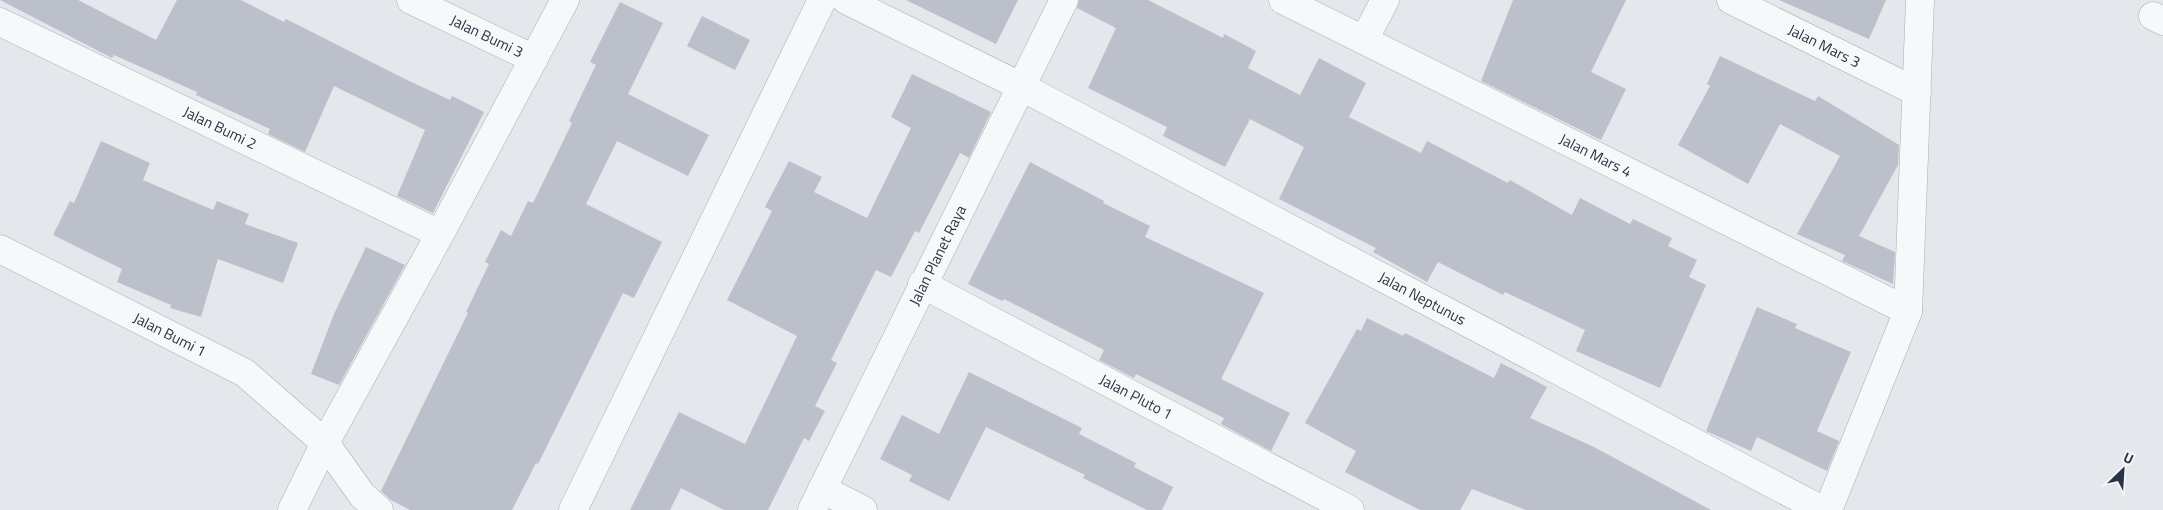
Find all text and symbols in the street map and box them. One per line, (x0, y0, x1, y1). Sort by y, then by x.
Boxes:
street label: Jalan Bumi 3 (446, 8, 528, 63)
street label: Jalan Mars 3 (1784, 18, 1865, 73)
street label: Jalan Bumi 2 (179, 100, 261, 155)
street label: Jalan Mars 4 (1556, 127, 1636, 183)
street label: Jalan Planet Raya (903, 200, 972, 309)
street label: Jalan Neptunus (1375, 266, 1470, 331)
street label: Jalan Bumi 1 (129, 306, 210, 362)
street label: Jalan Pluto 1 (1096, 368, 1177, 425)
north arrow (2098, 445, 2148, 495)
text: U (2120, 446, 2137, 469)

